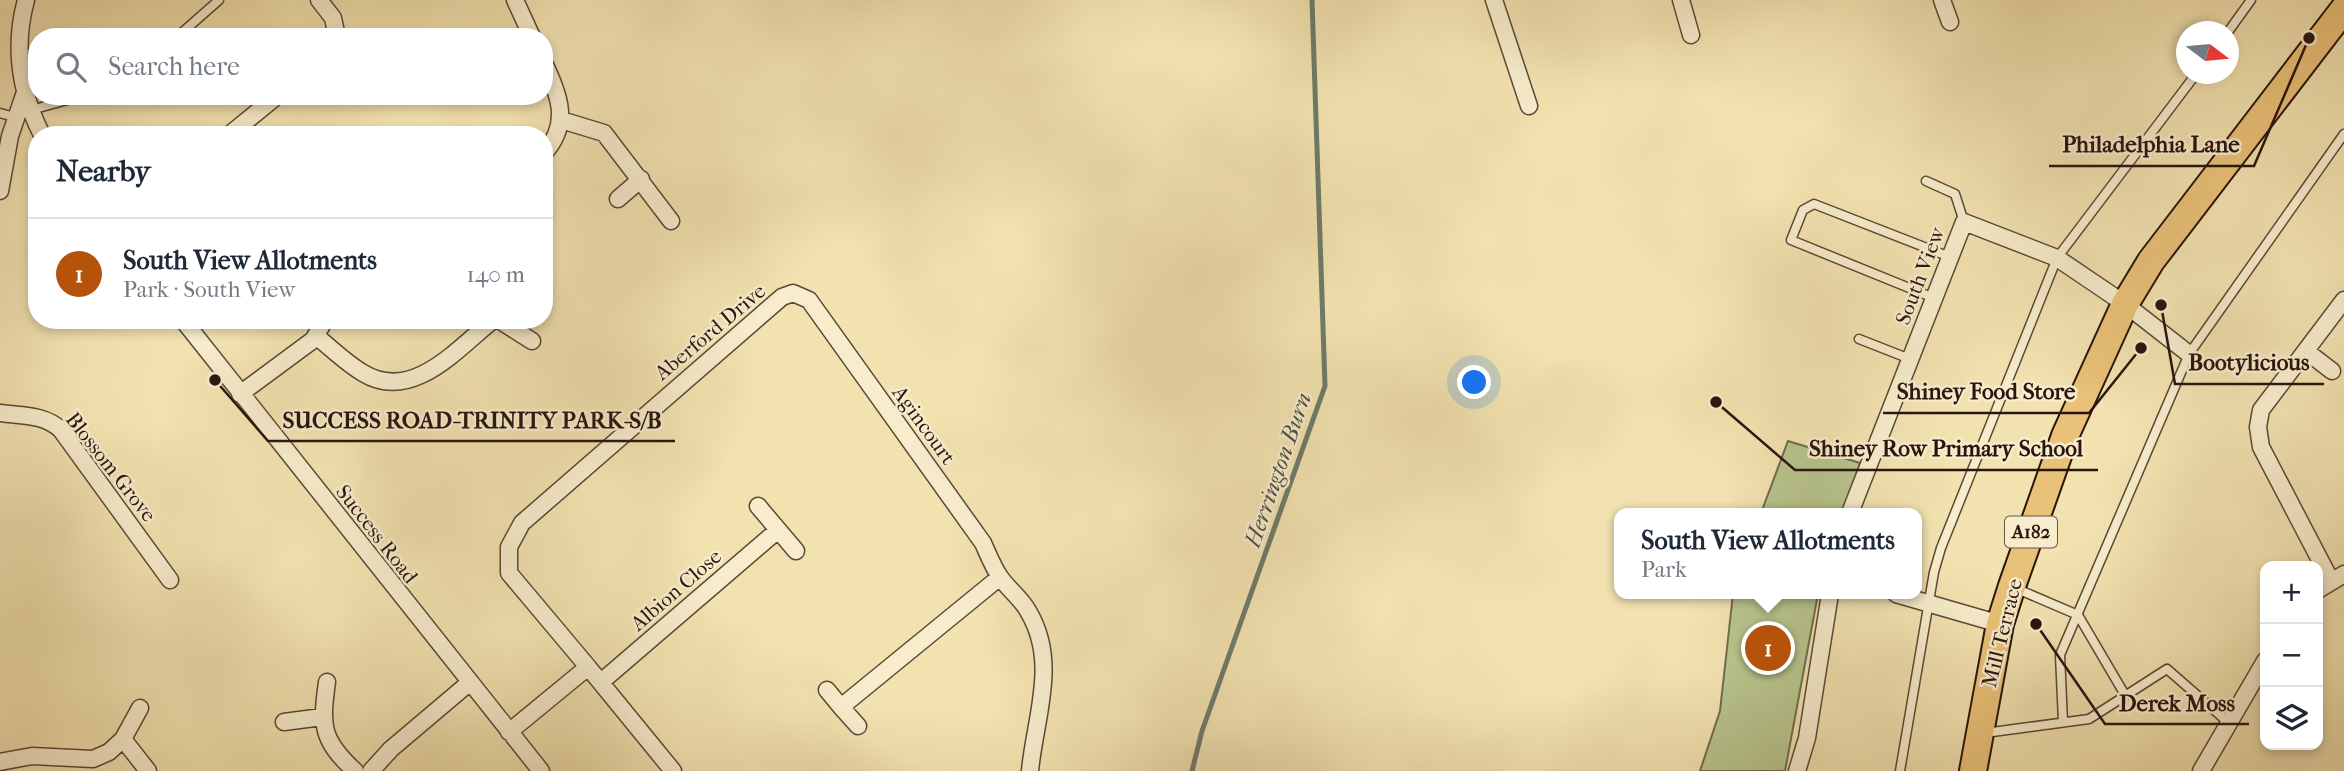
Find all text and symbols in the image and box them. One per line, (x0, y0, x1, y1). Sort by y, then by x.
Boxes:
north arrow (2176, 21, 2239, 84)
search box (28, 28, 553, 105)
icon: search (52, 48, 90, 86)
text: Search here (108, 51, 240, 82)
callout: Philadelphia Lane (2049, 122, 2254, 166)
text: Philadelphia Lane (2062, 131, 2240, 158)
text: Nearby (56, 154, 151, 189)
street label: South View (1890, 223, 1950, 328)
text: South View Allotments (123, 245, 377, 276)
text: 1 (75, 261, 83, 288)
text: 140 m (466, 261, 525, 288)
text: Park · South View (123, 276, 295, 303)
street label: Aberford Drive (649, 279, 770, 386)
callout: Bootylicious (2175, 340, 2324, 384)
text: Bootylicious (2188, 349, 2310, 376)
your location (1457, 365, 1491, 399)
callout: Shiney Food Store (1883, 369, 2089, 413)
text: Shiney Food Store (1897, 378, 2076, 405)
street label: Agincourt (887, 380, 961, 469)
water label: Herrington Burn (1239, 389, 1317, 552)
callout: SUCCESS ROAD-TRINITY PARK-S/B (268, 397, 675, 441)
street label: Blossom Grove (61, 407, 161, 527)
text: SUCCESS ROAD-TRINITY PARK-S/B (282, 407, 662, 434)
callout: Shiney Row Primary School (1795, 426, 2098, 470)
text: Shiney Row Primary School (1809, 435, 2084, 462)
street label: Success Road (331, 480, 423, 588)
popup (1614, 508, 1922, 599)
road number: A182 (2005, 516, 2057, 548)
text: South View Allotments (1641, 525, 1895, 556)
street label: Albion Close (625, 544, 726, 636)
text: Park (1641, 556, 1687, 583)
map controls (2260, 561, 2323, 750)
button: + (2260, 561, 2323, 624)
street label: Mill Terrace (1977, 576, 2027, 690)
pin: 1 (1745, 622, 1791, 674)
button: − (2260, 624, 2323, 687)
callout: Derek Moss (2105, 680, 2249, 724)
button: layers (2260, 687, 2323, 750)
text: Derek Moss (2119, 690, 2236, 717)

